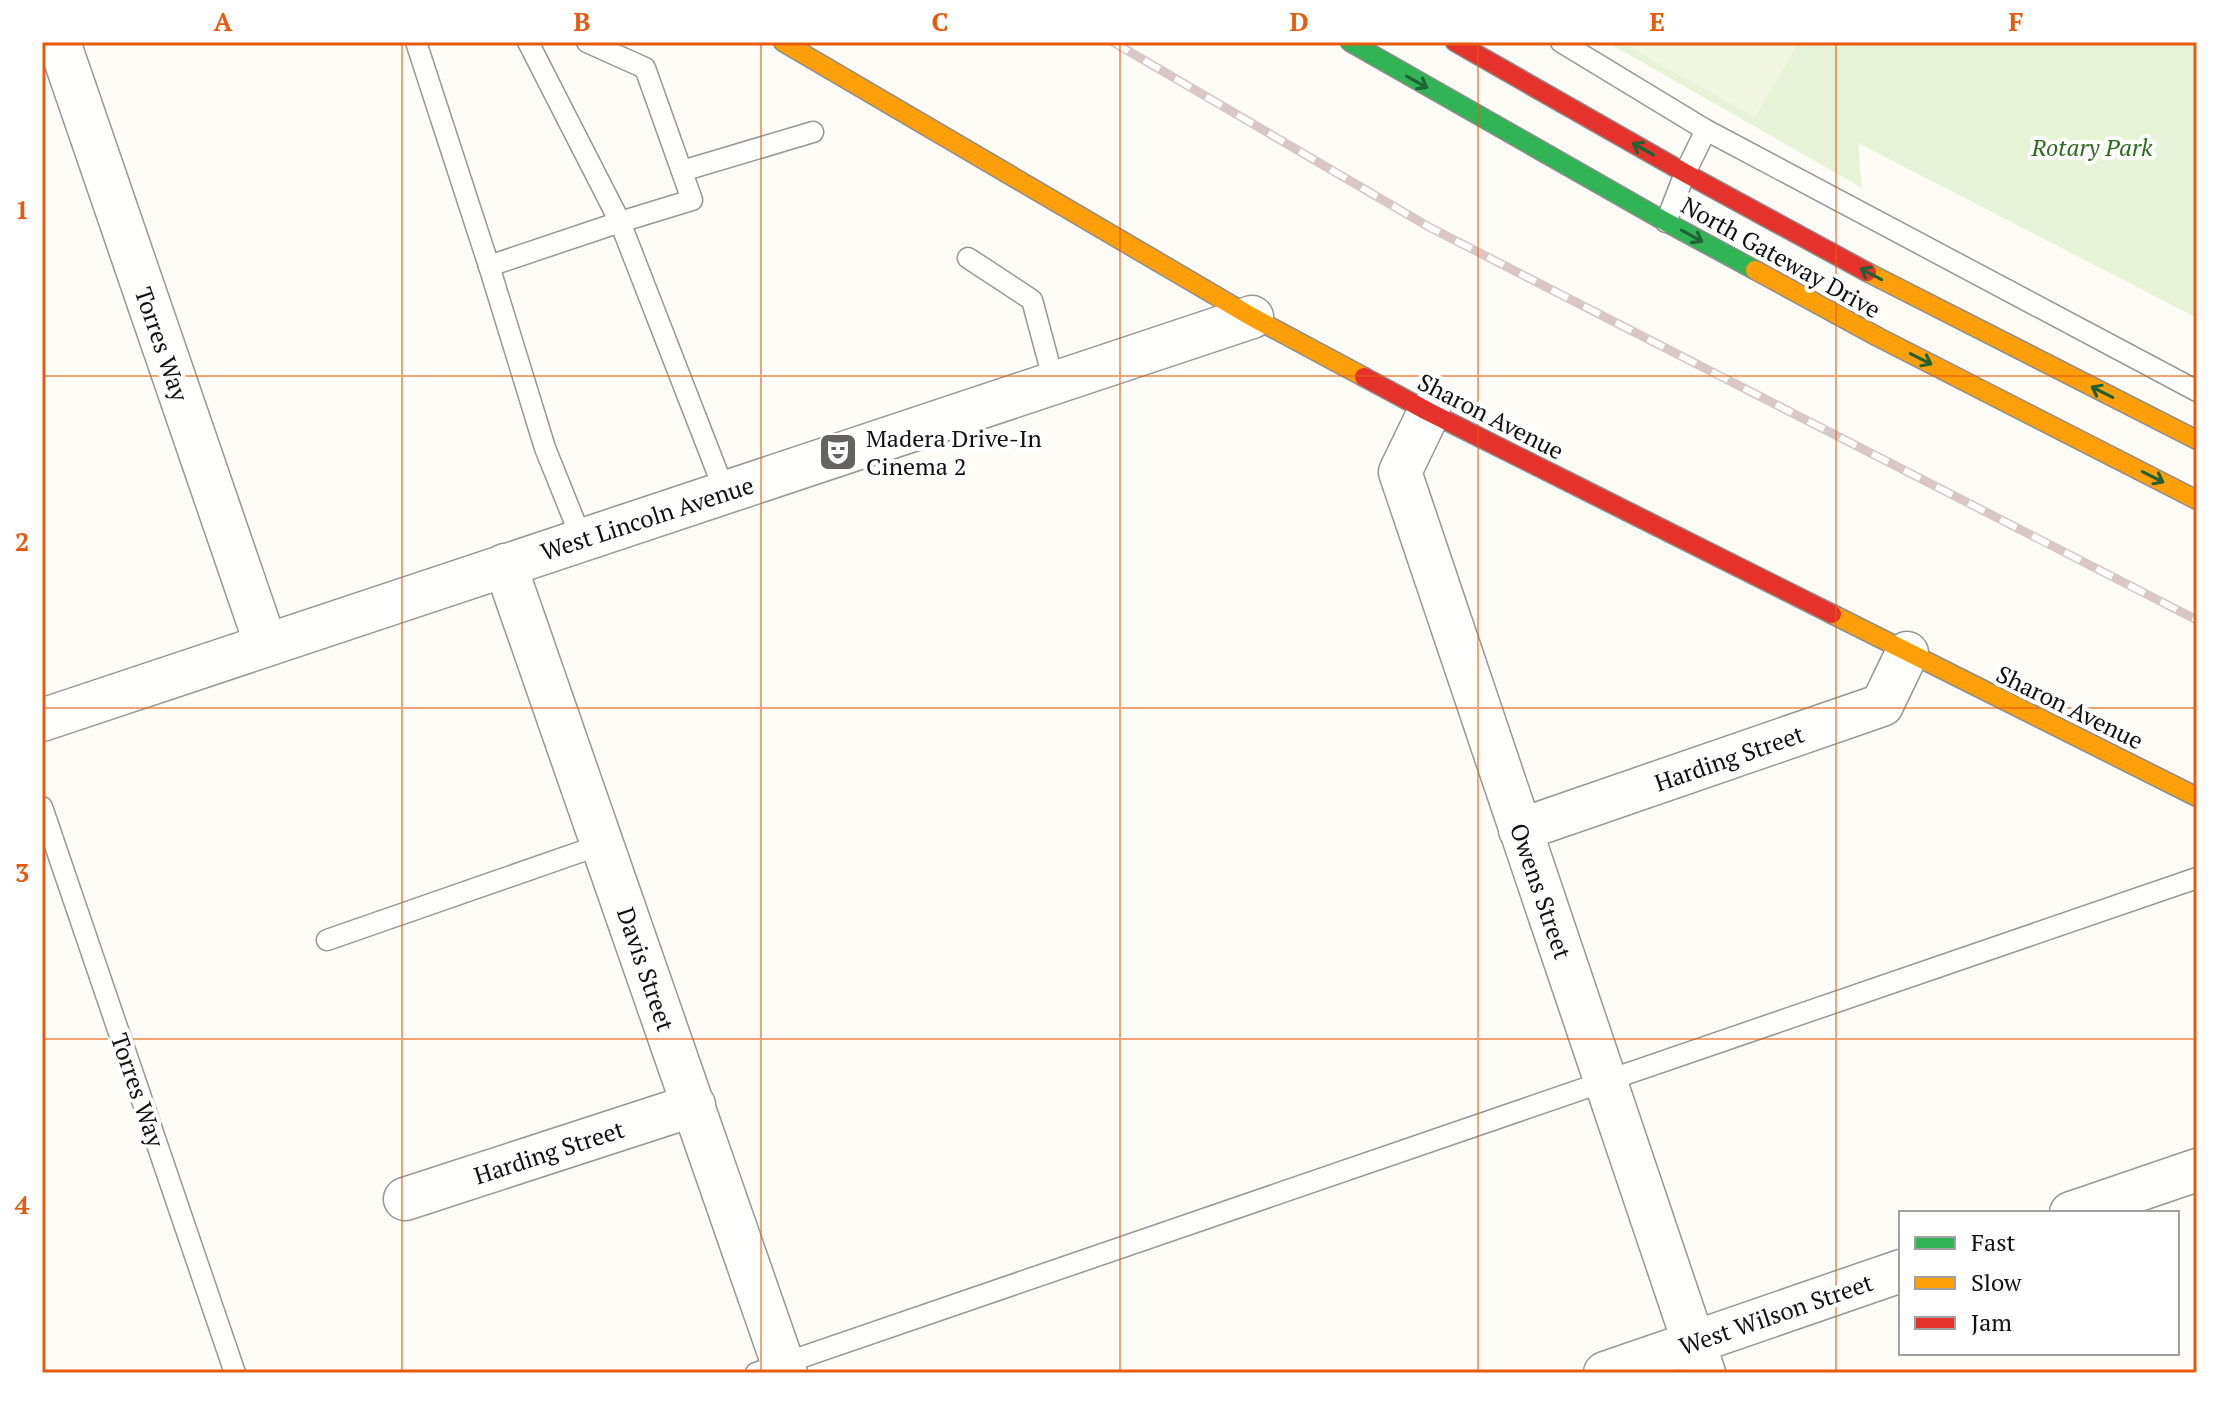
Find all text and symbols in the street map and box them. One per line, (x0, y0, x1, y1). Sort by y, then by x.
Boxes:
text: A (214, 4, 233, 38)
text: B (574, 4, 590, 38)
text: C (932, 4, 948, 38)
text: D (1289, 4, 1309, 38)
text: E (1649, 4, 1665, 38)
text: F (2009, 4, 2024, 38)
one-way arrow (1405, 74, 1428, 90)
park label: Rotary Park (2030, 131, 2153, 163)
one-way arrow (1632, 141, 1655, 157)
street label: North Gateway Drive (1676, 189, 1886, 325)
text: 1 (15, 192, 29, 226)
one-way arrow (1680, 229, 1704, 245)
one-way arrow (1860, 266, 1883, 282)
street label: Torres Way (128, 283, 197, 406)
one-way arrow (1909, 352, 1933, 368)
street label: Sharon Avenue (1413, 365, 1569, 467)
one-way arrow (2091, 384, 2115, 400)
place label: Madera Drive-In Cinema 2 (866, 422, 1042, 482)
theatre icon: Madera Drive-In Cinema 2 (817, 431, 859, 473)
street label: West Lincoln Avenue (536, 468, 758, 568)
one-way arrow (2141, 470, 2165, 486)
text: 2 (15, 524, 29, 558)
street label: Sharon Avenue (1991, 658, 2149, 756)
street label: Harding Street (1650, 717, 1808, 799)
street label: Owens Street (1503, 819, 1579, 963)
text: 3 (15, 855, 29, 889)
street label: Davis Street (610, 903, 682, 1035)
street label: Torres Way (104, 1029, 173, 1152)
street label: Harding Street (470, 1113, 628, 1191)
text: 4 (15, 1187, 30, 1221)
legend (1899, 1211, 2179, 1355)
text: Fast (1971, 1226, 2016, 1258)
street label: West Wilson Street (1675, 1266, 1877, 1362)
text: Slow (1971, 1266, 2022, 1298)
text: Jam (1971, 1306, 2012, 1338)

